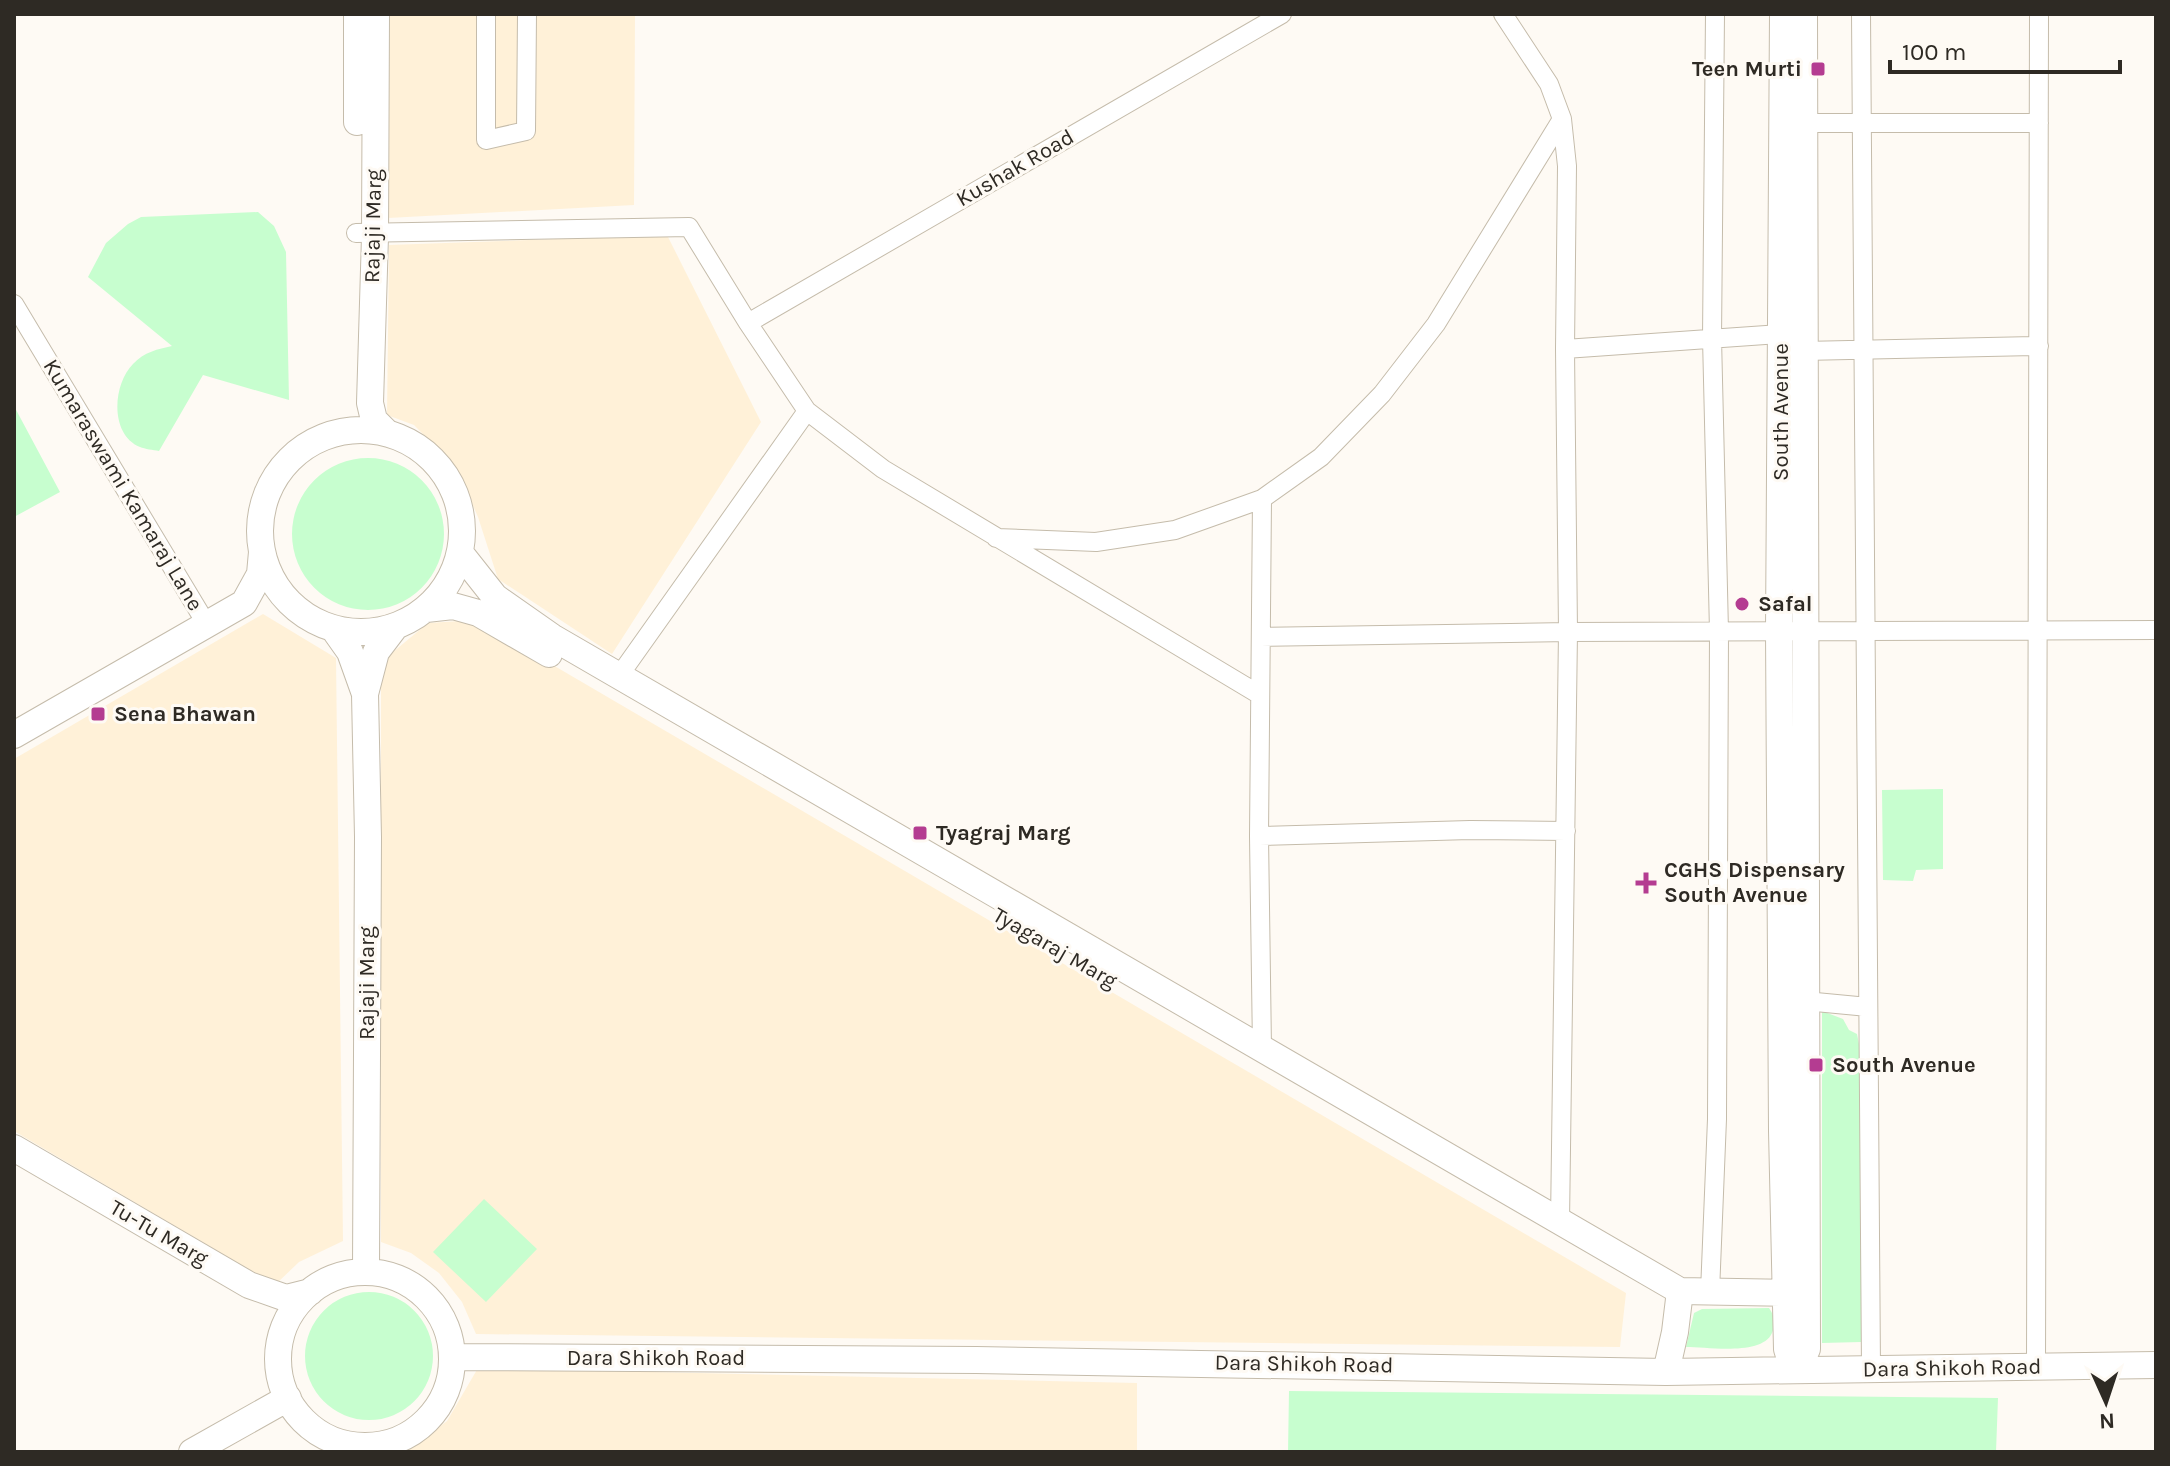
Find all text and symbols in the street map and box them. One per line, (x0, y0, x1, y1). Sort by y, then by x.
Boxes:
scale bar (1890, 24, 2120, 74)
text: 100 m (1902, 38, 1967, 66)
place label: Teen Murti (1692, 56, 1802, 82)
marker: Teen Murti (1809, 60, 1827, 78)
street label: Kushak Road (951, 124, 1079, 212)
street label: Rajaji Marg (359, 168, 387, 283)
street label: South Avenue (1768, 343, 1794, 481)
street label: Kumaraswami Kamaraj Lane (37, 355, 209, 615)
place label: Safal (1758, 591, 1813, 617)
marker: Safal (1733, 595, 1751, 613)
place label: Sena Bhawan (114, 701, 256, 727)
marker: Sena Bhawan (89, 705, 107, 723)
place label: Tyagraj Marg (936, 820, 1071, 846)
marker: Tyagraj Marg (911, 824, 929, 842)
place label: CGHS Dispensary South Avenue (1664, 857, 1845, 908)
marker: CGHS Dispensary South Avenue (1635, 872, 1657, 894)
street label: Tyagaraj Marg (988, 902, 1122, 994)
street label: Rajaji Marg (354, 925, 380, 1040)
place label: South Avenue (1832, 1052, 1976, 1078)
marker: South Avenue (1807, 1056, 1825, 1074)
street label: Tu-Tu Marg (105, 1194, 213, 1272)
street label: Dara Shikoh Road (567, 1345, 745, 1371)
street label: Dara Shikoh Road (1214, 1349, 1394, 1379)
street label: Dara Shikoh Road (1862, 1353, 2042, 1383)
north arrow (2066, 1362, 2146, 1442)
text: N (2098, 1408, 2116, 1434)

